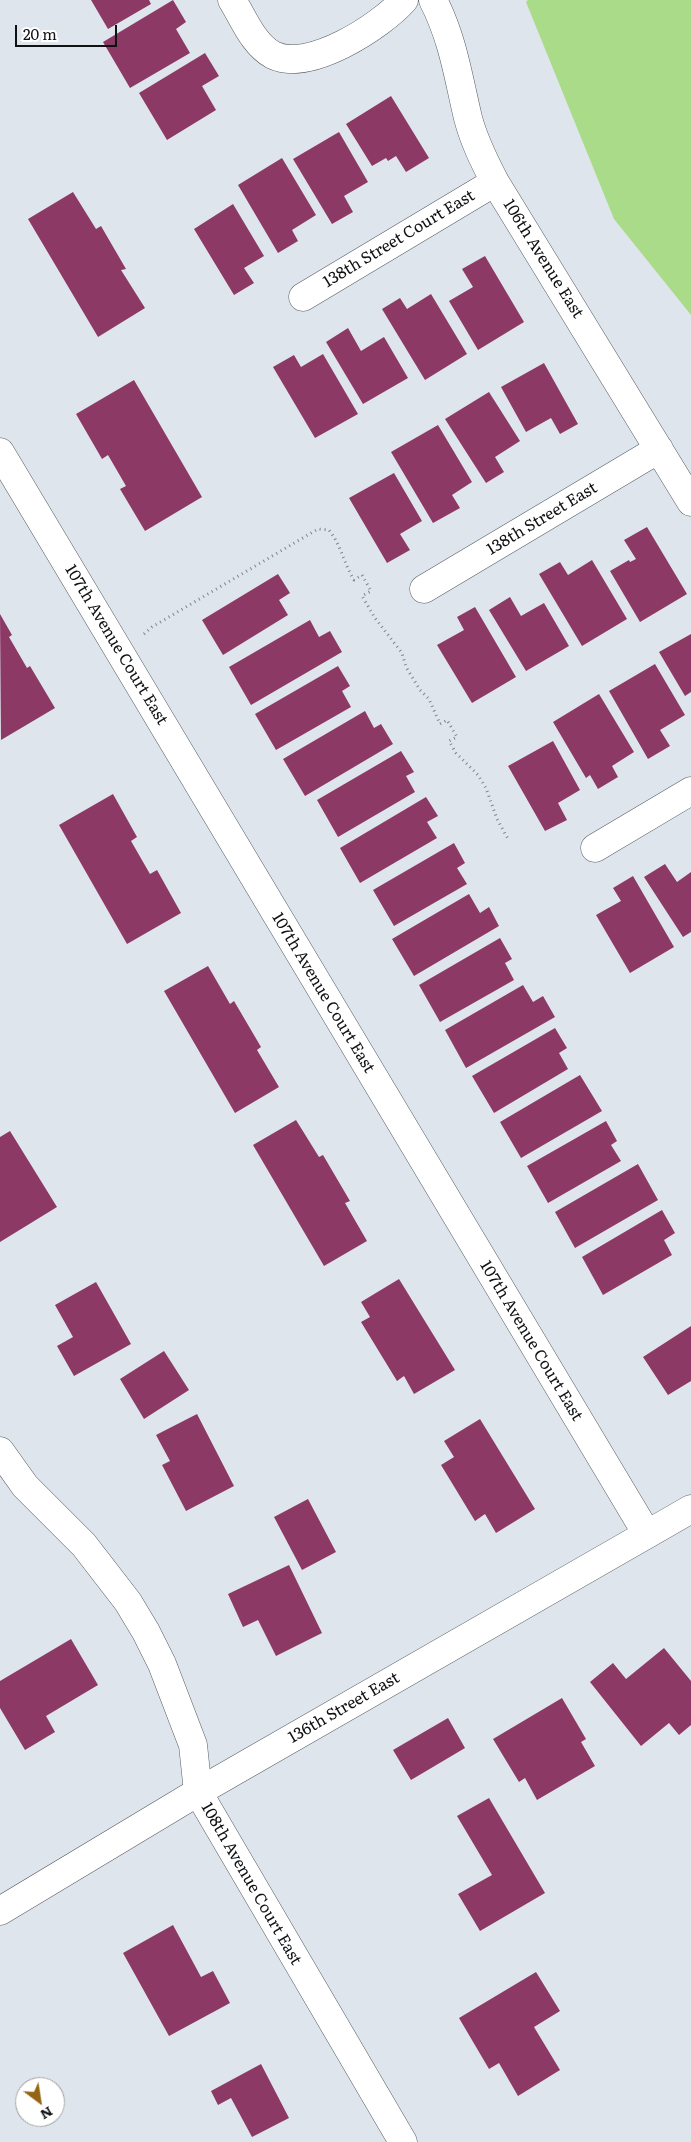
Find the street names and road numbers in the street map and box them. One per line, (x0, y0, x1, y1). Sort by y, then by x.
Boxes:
street label: 138th Street Court East (320, 186, 478, 292)
street label: 106th Avenue East (499, 196, 587, 322)
street label: 138th Street East (483, 478, 601, 560)
street label: 107th Avenue Court East (61, 561, 171, 729)
street label: 107th Avenue Court East (268, 909, 378, 1077)
street label: 107th Avenue Court East (476, 1257, 586, 1425)
street label: 136th Street East (285, 1668, 403, 1748)
street label: 108th Avenue Court East (197, 1799, 305, 1969)

